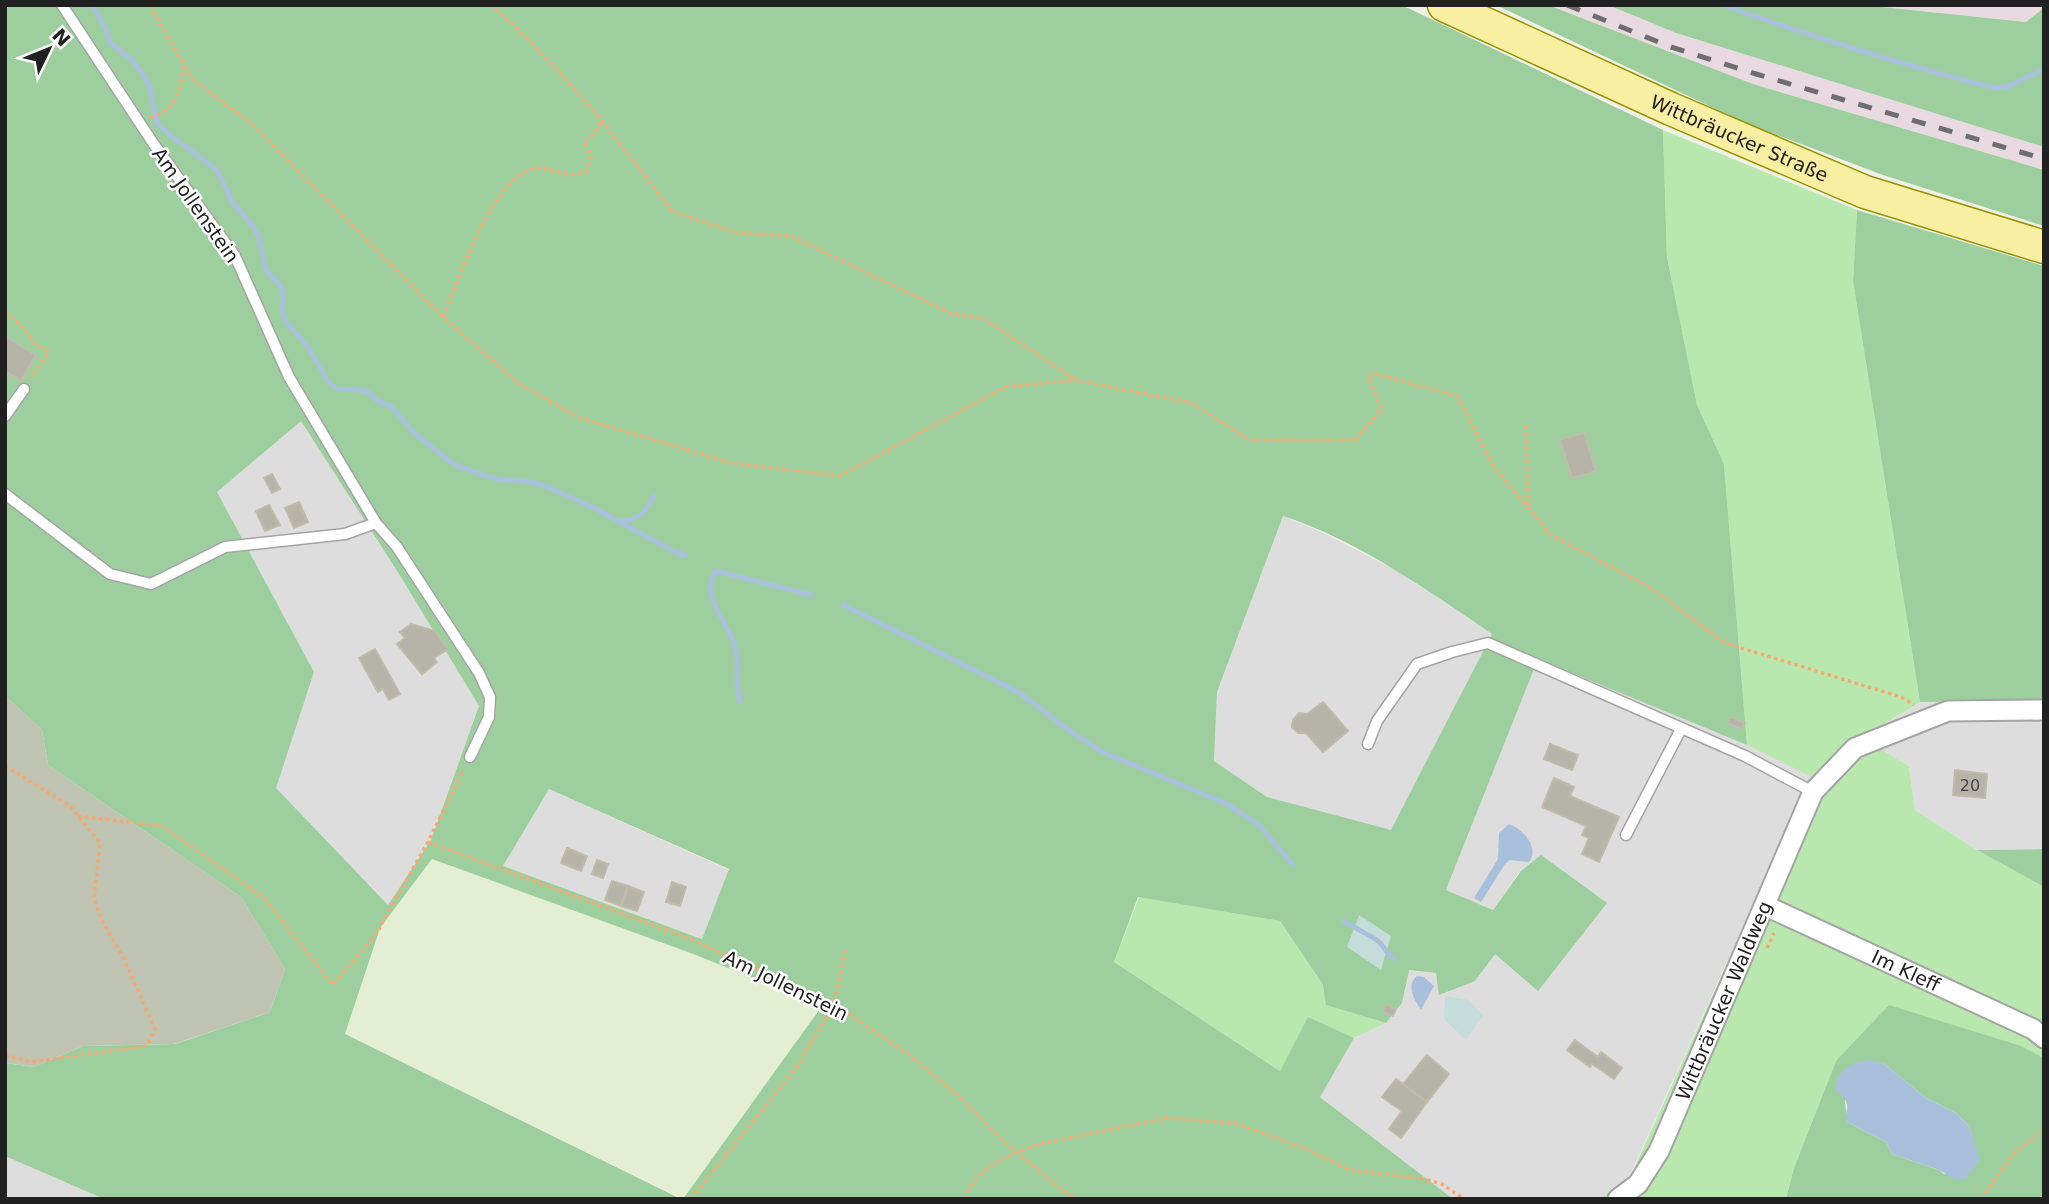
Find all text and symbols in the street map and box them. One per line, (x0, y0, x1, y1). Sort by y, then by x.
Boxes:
north arrow (14, 14, 84, 84)
text: N (48, 24, 75, 51)
street label: Wittbräucker Straße (1647, 90, 1832, 186)
street label: Am Jollenstein (148, 143, 244, 267)
house number: 20 (1960, 776, 1980, 795)
street label: Wittbräucker Waldweg (1671, 898, 1776, 1103)
street label: Am Jollenstein (720, 945, 852, 1025)
street label: Im Kleff (1868, 945, 1944, 996)

